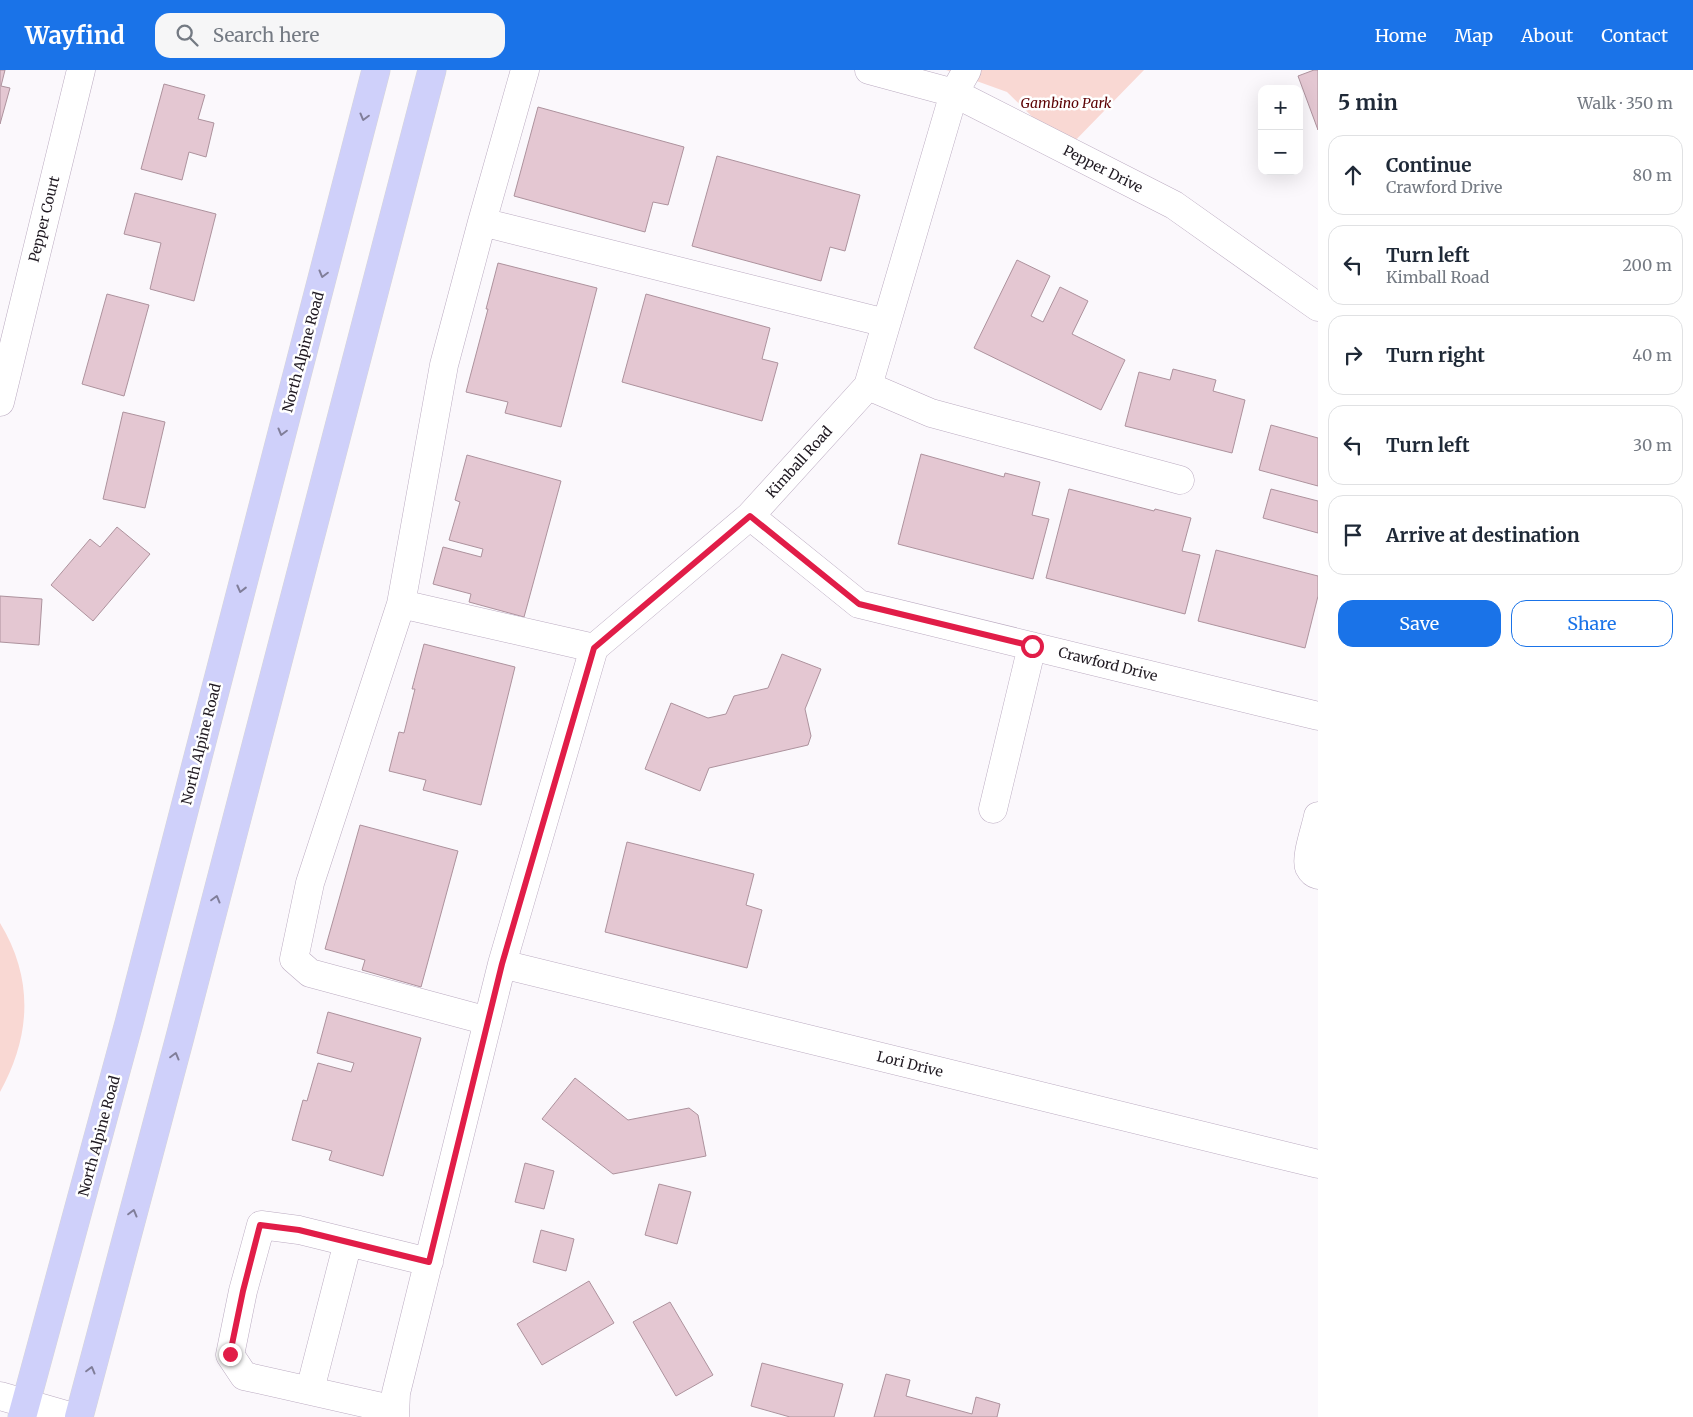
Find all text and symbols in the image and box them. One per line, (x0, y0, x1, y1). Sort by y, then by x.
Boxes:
search box (155, 13, 505, 58)
text: Wayfind (25, 20, 125, 51)
icon: search (173, 21, 201, 49)
text: Search here (213, 23, 319, 47)
text: Home (1375, 24, 1427, 47)
text: Map (1455, 24, 1493, 47)
text: About (1521, 24, 1573, 47)
text: Contact (1601, 24, 1668, 47)
map controls (1258, 85, 1303, 175)
button: + (1258, 85, 1303, 130)
text: 5 min (1338, 89, 1398, 116)
text: Walk · 350 m (1577, 93, 1673, 113)
park label: Gambino Park (1021, 94, 1112, 112)
one-way arrow (359, 113, 370, 122)
button: − (1258, 130, 1303, 175)
street label: Pepper Drive (1060, 141, 1146, 197)
text: Continue (1386, 153, 1472, 177)
icon: ahead (1339, 161, 1367, 189)
text: 80 m (1633, 165, 1672, 185)
street label: Pepper Court (25, 174, 64, 264)
text: Crawford Drive (1386, 177, 1502, 197)
text: Turn left (1386, 243, 1470, 267)
icon: left (1339, 251, 1367, 279)
text: 200 m (1622, 255, 1672, 275)
text: Kimball Road (1386, 267, 1489, 287)
one-way arrow (318, 270, 329, 279)
street label: North Alpine Road (278, 289, 328, 414)
icon: right (1339, 341, 1367, 369)
text: Turn right (1386, 343, 1485, 367)
text: 40 m (1632, 345, 1672, 365)
street label: Kimball Road (762, 422, 836, 502)
one-way arrow (277, 427, 287, 435)
icon: left (1339, 431, 1367, 459)
text: Turn left (1386, 433, 1470, 457)
text: 30 m (1633, 435, 1672, 455)
icon: arrive (1339, 521, 1367, 549)
text: Arrive at destination (1386, 523, 1580, 547)
one-way arrow (236, 584, 247, 593)
button: Save (1338, 600, 1501, 647)
button: Share (1511, 600, 1673, 647)
route start (1021, 635, 1044, 658)
street label: Crawford Drive (1056, 643, 1160, 685)
street label: North Alpine Road (177, 681, 225, 806)
one-way arrow (210, 894, 221, 903)
street label: Lori Drive (875, 1047, 945, 1081)
one-way arrow (169, 1051, 180, 1060)
street label: North Alpine Road (74, 1073, 124, 1198)
one-way arrow (127, 1208, 138, 1217)
route end (219, 1343, 242, 1366)
one-way arrow (86, 1366, 96, 1374)

